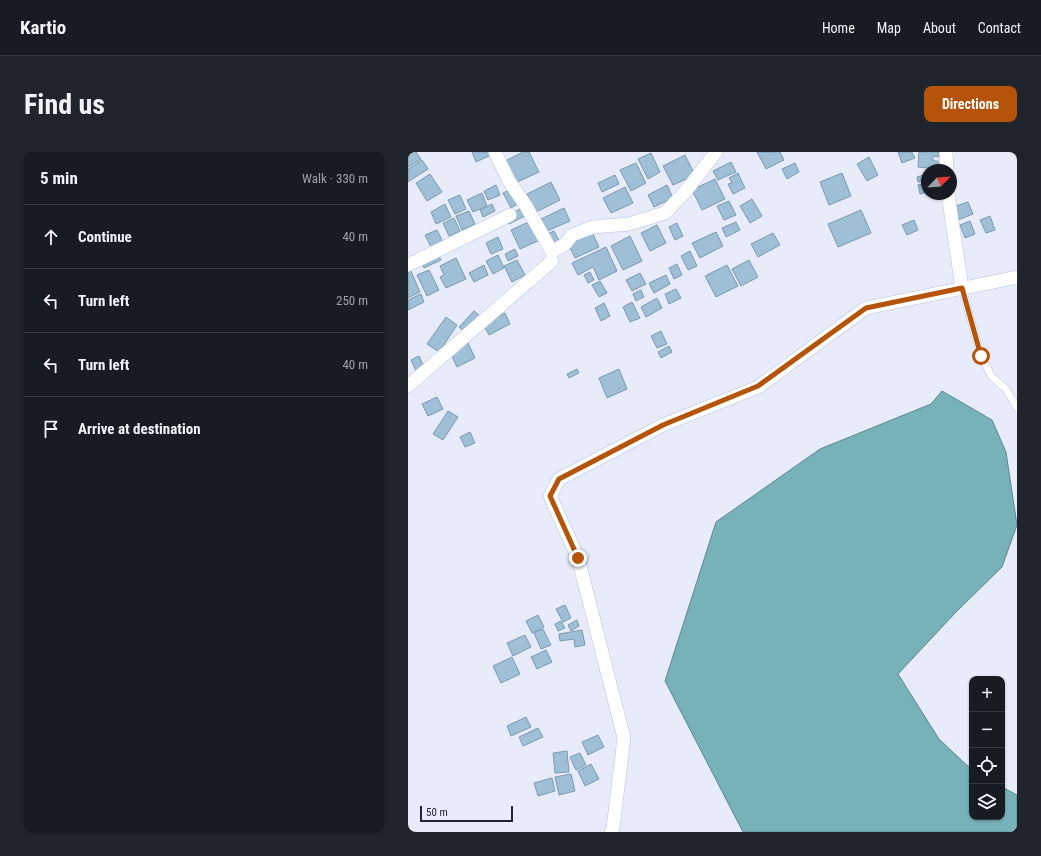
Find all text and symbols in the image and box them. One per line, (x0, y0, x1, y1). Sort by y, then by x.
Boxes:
text: Kartio (20, 16, 66, 39)
text: Home (822, 20, 855, 36)
text: Map (877, 20, 901, 36)
text: About (923, 20, 956, 36)
text: Contact (978, 20, 1021, 36)
button: Directions (924, 86, 1017, 122)
text: Find us (24, 88, 105, 121)
north arrow (921, 164, 957, 200)
text: 5 min (40, 168, 78, 188)
text: Walk · 330 m (302, 171, 368, 186)
icon: ahead (40, 226, 62, 248)
text: Continue (78, 228, 132, 246)
text: 40 m (342, 229, 368, 244)
icon: left (40, 290, 62, 312)
text: Turn left (78, 292, 129, 310)
text: 250 m (336, 293, 368, 308)
route start (972, 347, 990, 365)
icon: left (40, 354, 62, 376)
text: Turn left (78, 356, 129, 374)
text: 40 m (342, 357, 368, 372)
icon: arrive (40, 418, 62, 440)
text: Arrive at destination (78, 420, 201, 438)
route end (569, 549, 587, 567)
map controls (969, 676, 1005, 820)
button: + (969, 676, 1005, 712)
button: − (969, 712, 1005, 748)
button: locate (969, 748, 1005, 784)
button: layers (969, 784, 1005, 820)
scale bar (420, 804, 513, 823)
text: 50 m (426, 806, 448, 819)

